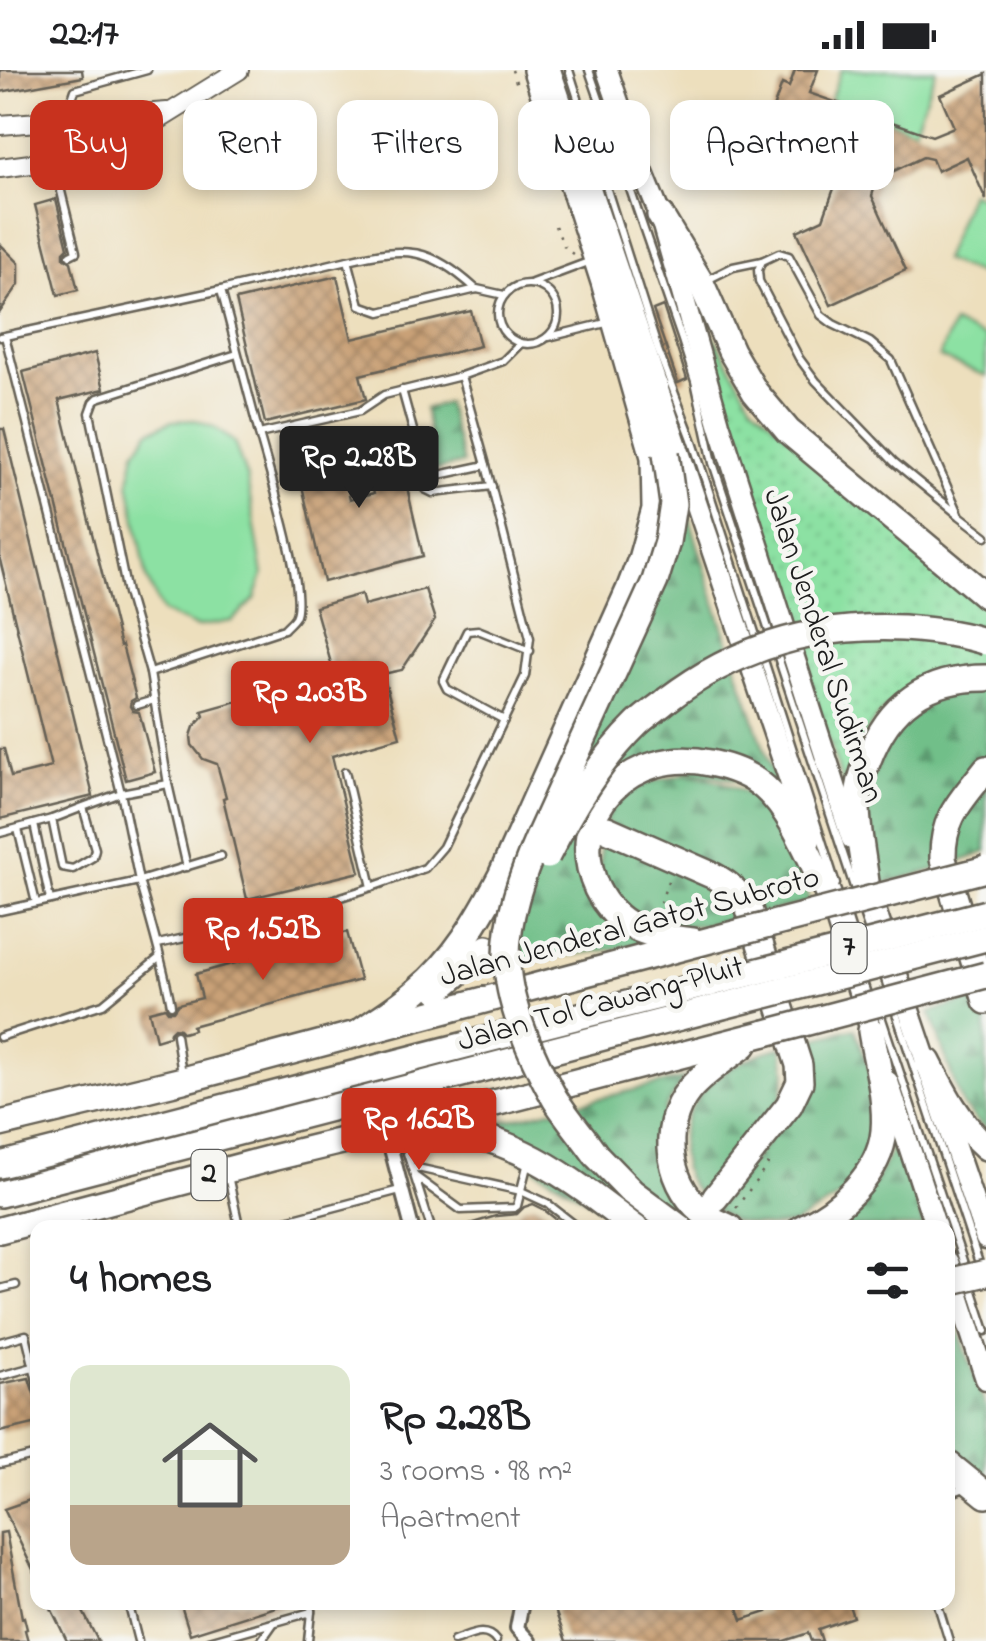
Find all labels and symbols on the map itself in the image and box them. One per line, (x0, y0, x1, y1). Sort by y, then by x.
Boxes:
pin: Rp 2.28B (256, 426, 462, 511)
street label: Jalan Jenderal Sudirman (749, 483, 895, 809)
pin: Rp 2.03B (207, 661, 413, 746)
street label: Jalan Jenderal Gatot Subroto (435, 855, 825, 1001)
pin: Rp 1.52B (160, 898, 366, 983)
road number: 7 (832, 923, 866, 973)
street label: Jalan Tol Cawang–Pluit (453, 944, 750, 1066)
pin: Rp 1.62B (316, 1088, 522, 1173)
road number: 2 (192, 1150, 226, 1200)

